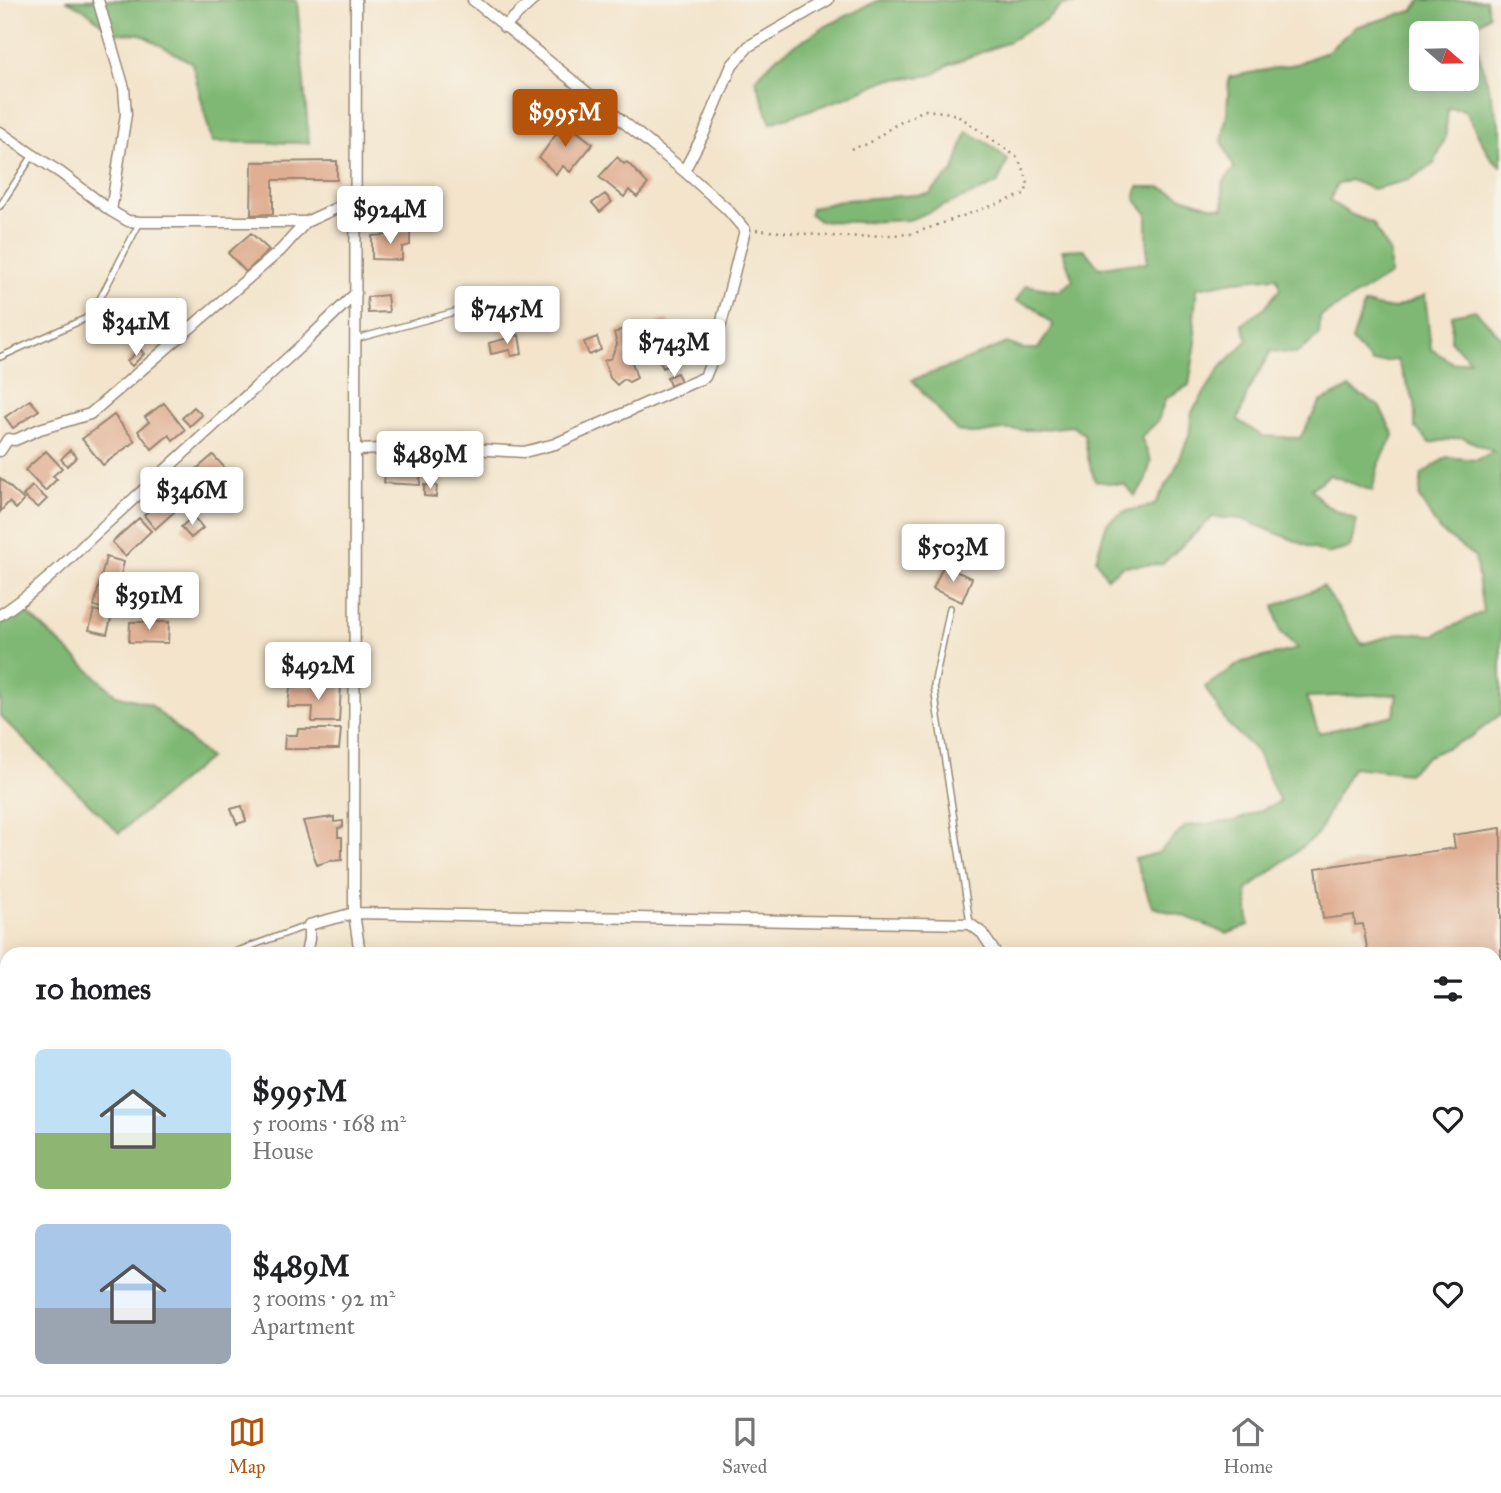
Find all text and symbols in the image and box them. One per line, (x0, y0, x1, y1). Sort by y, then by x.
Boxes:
north arrow (1409, 21, 1479, 91)
map controls (1409, 21, 1479, 91)
pin: $995M (516, 90, 614, 149)
text: $995M (529, 98, 601, 126)
pin: $924M (341, 187, 439, 246)
text: $924M (353, 195, 427, 223)
pin: $745M (458, 286, 556, 346)
text: $745M (471, 295, 543, 323)
pin: $341M (87, 298, 185, 358)
text: $341M (102, 307, 170, 335)
pin: $743M (625, 320, 723, 379)
text: $743M (638, 328, 710, 356)
pin: $489M (381, 432, 479, 491)
text: $489M (393, 440, 467, 468)
pin: $346M (143, 468, 241, 527)
text: $346M (156, 476, 228, 504)
pin: $503M (904, 524, 1002, 584)
text: $503M (918, 533, 988, 561)
pin: $391M (100, 572, 198, 632)
text: $391M (115, 581, 183, 609)
pin: $492M (269, 642, 367, 702)
text: $492M (281, 651, 355, 679)
icon: filters (1429, 970, 1467, 1008)
text: 10 homes (35, 971, 151, 1007)
text: $995M (252, 1073, 347, 1109)
icon: home (91, 1077, 175, 1161)
icon: heart (1429, 1100, 1467, 1138)
text: 5 rooms · 168 m² (252, 1109, 406, 1137)
text: House (252, 1137, 314, 1165)
text: $489M (252, 1248, 350, 1284)
icon: home (91, 1252, 175, 1336)
icon: heart (1429, 1275, 1467, 1313)
text: 3 rooms · 92 m² (252, 1284, 395, 1312)
text: Apartment (252, 1312, 355, 1340)
tab: Map (228, 1413, 266, 1478)
tab: Saved (722, 1413, 767, 1478)
tab: Home (1223, 1413, 1273, 1478)

